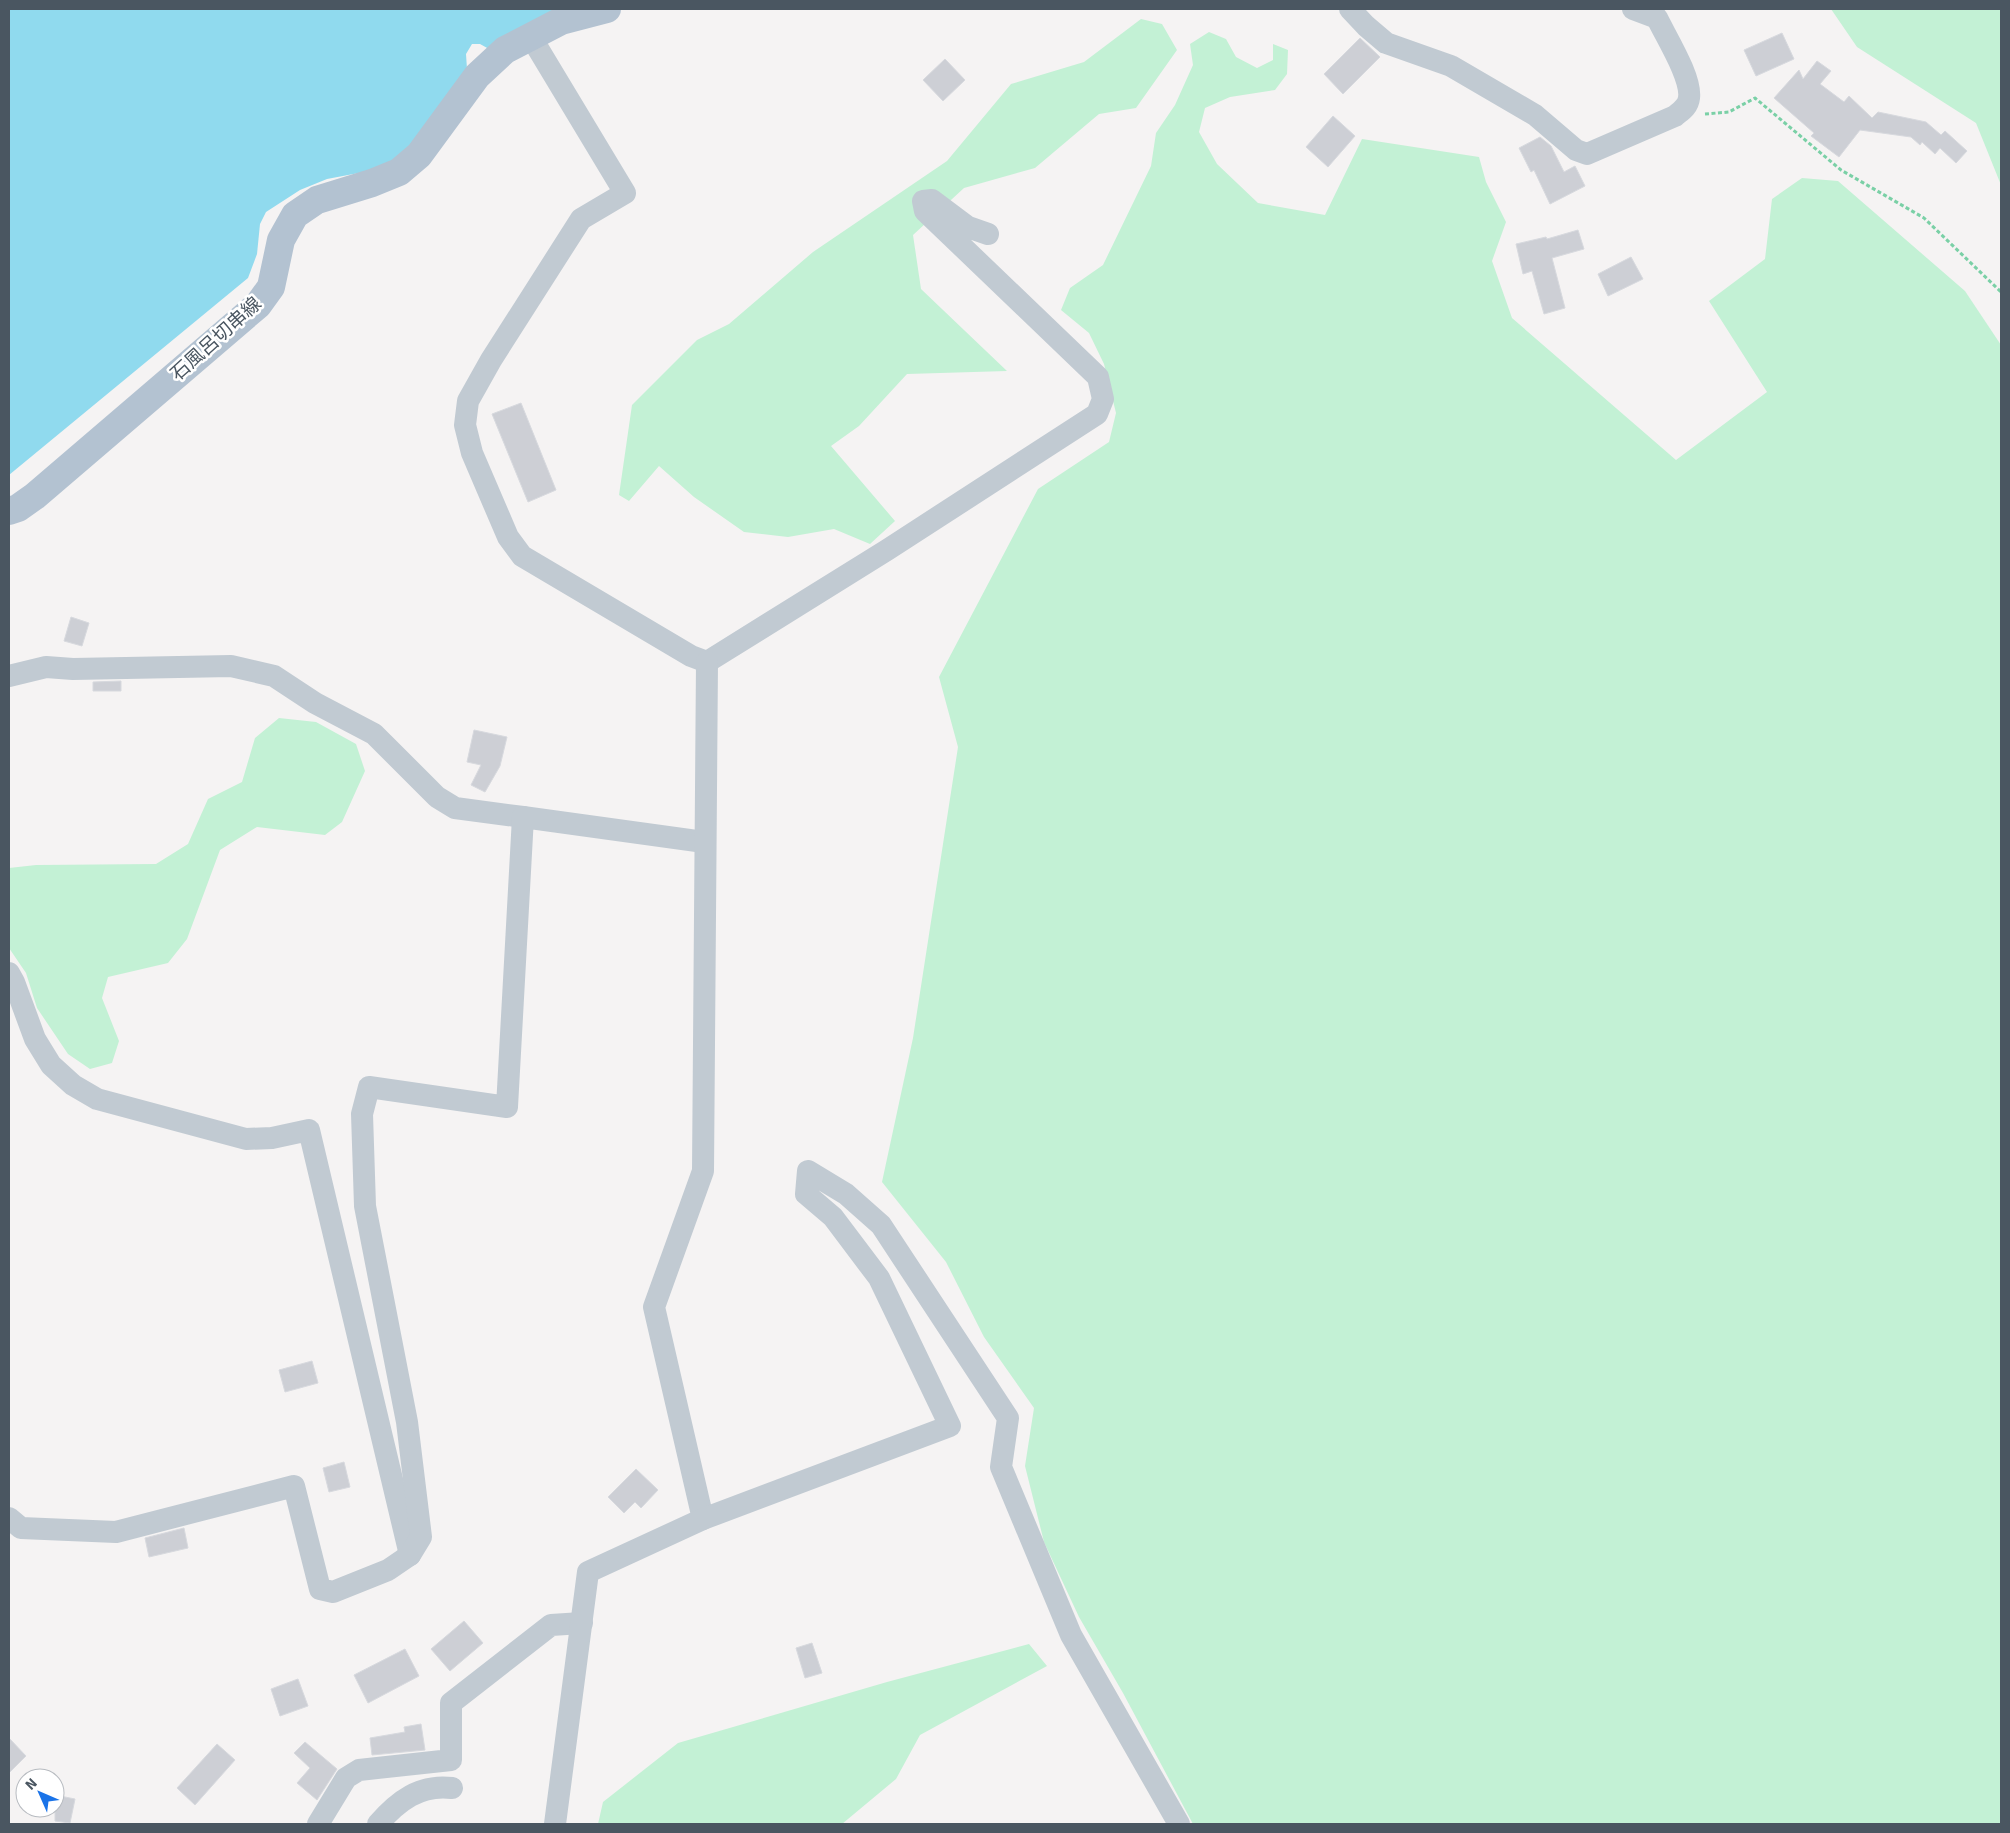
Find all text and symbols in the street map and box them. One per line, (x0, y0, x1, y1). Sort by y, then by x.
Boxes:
street label: 石風呂切串線 (166, 292, 266, 386)
north arrow (15, 1768, 65, 1818)
text: N (22, 1775, 41, 1794)

